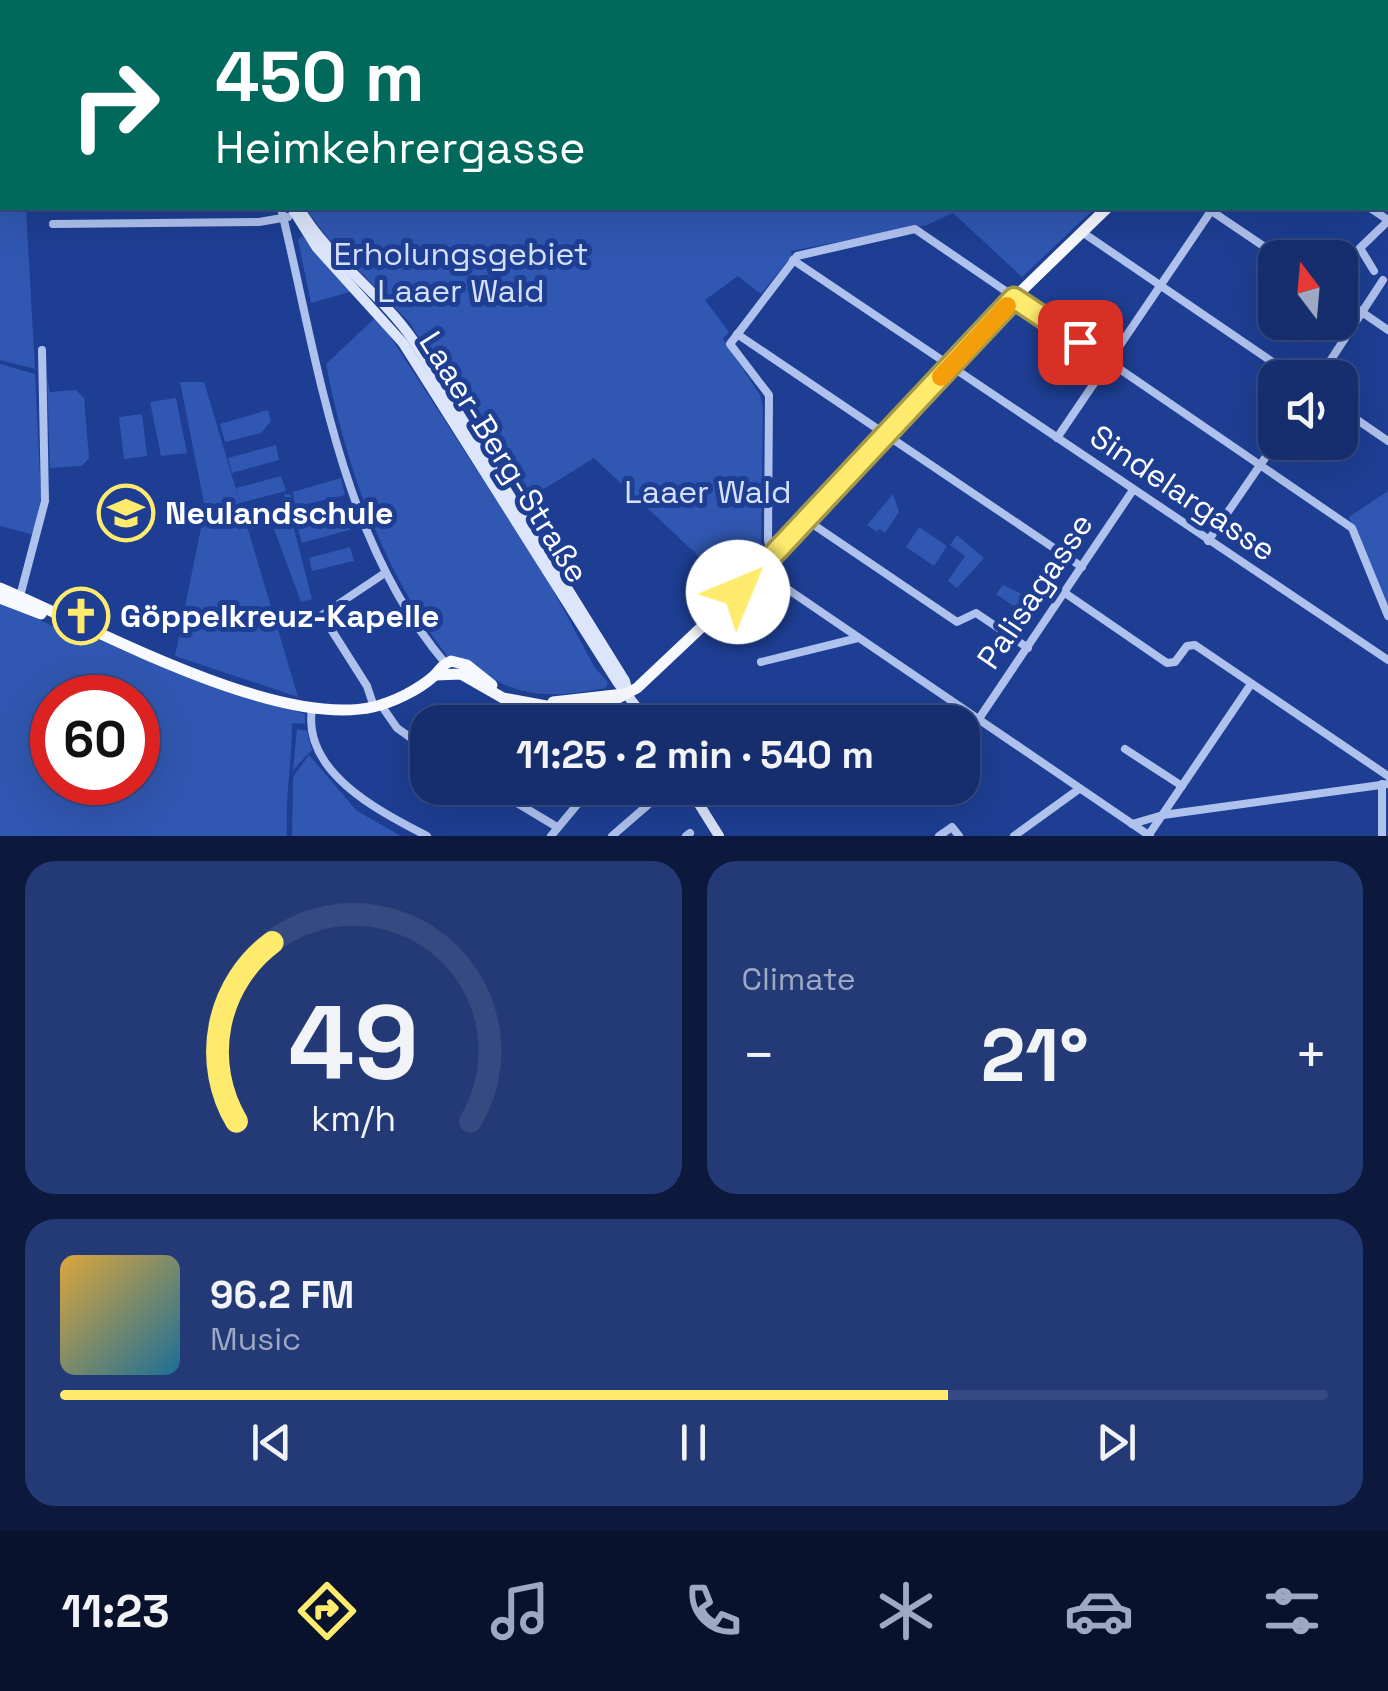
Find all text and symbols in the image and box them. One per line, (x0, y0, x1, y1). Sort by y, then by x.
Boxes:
text: 450 m (215, 32, 424, 121)
icon: right (50, 40, 180, 170)
text: Heimkehrergasse (215, 119, 586, 176)
park label: Erholungsgebiet Laaer Wald (334, 234, 588, 311)
north arrow (1258, 240, 1358, 340)
map controls (1258, 240, 1358, 460)
pin (1038, 300, 1123, 385)
icon: arrive (1053, 315, 1108, 370)
street label: Laaer-Berg-Straße (411, 324, 597, 590)
button: sound (1258, 360, 1358, 460)
street label: Sindelargasse (1082, 416, 1284, 570)
park label: Laaer Wald (624, 472, 792, 512)
school or university icon: Neulandschule (96, 483, 156, 543)
place label: Neulandschule (165, 493, 393, 533)
street label: Palisagasse (968, 506, 1102, 676)
position arrow (686, 540, 790, 644)
church icon: Göppelkreuz-Kapelle (51, 586, 111, 646)
place label: Göppelkreuz-Kapelle (120, 596, 440, 636)
speed limit sign: 60 (30, 675, 160, 805)
text: 11:25 · 2 min · 540 m (516, 731, 874, 779)
text: Climate (742, 959, 856, 999)
text: 49 (288, 977, 418, 1109)
text: 21° (981, 1007, 1089, 1103)
text: − (742, 1020, 776, 1090)
text: + (1294, 1020, 1328, 1090)
text: km/h (311, 1096, 396, 1141)
text: 96.2 FM (210, 1271, 354, 1319)
text: Music (210, 1319, 301, 1359)
icon: previous (244, 1415, 299, 1470)
icon: pause (666, 1415, 721, 1470)
icon: next (1089, 1415, 1144, 1470)
icon: directions (292, 1576, 362, 1646)
icon: music (485, 1576, 555, 1646)
icon: phone (678, 1576, 748, 1646)
icon: climate (871, 1576, 941, 1646)
icon: car (1064, 1576, 1134, 1646)
icon: filters (1257, 1576, 1327, 1646)
text: 11:23 (61, 1583, 170, 1640)

